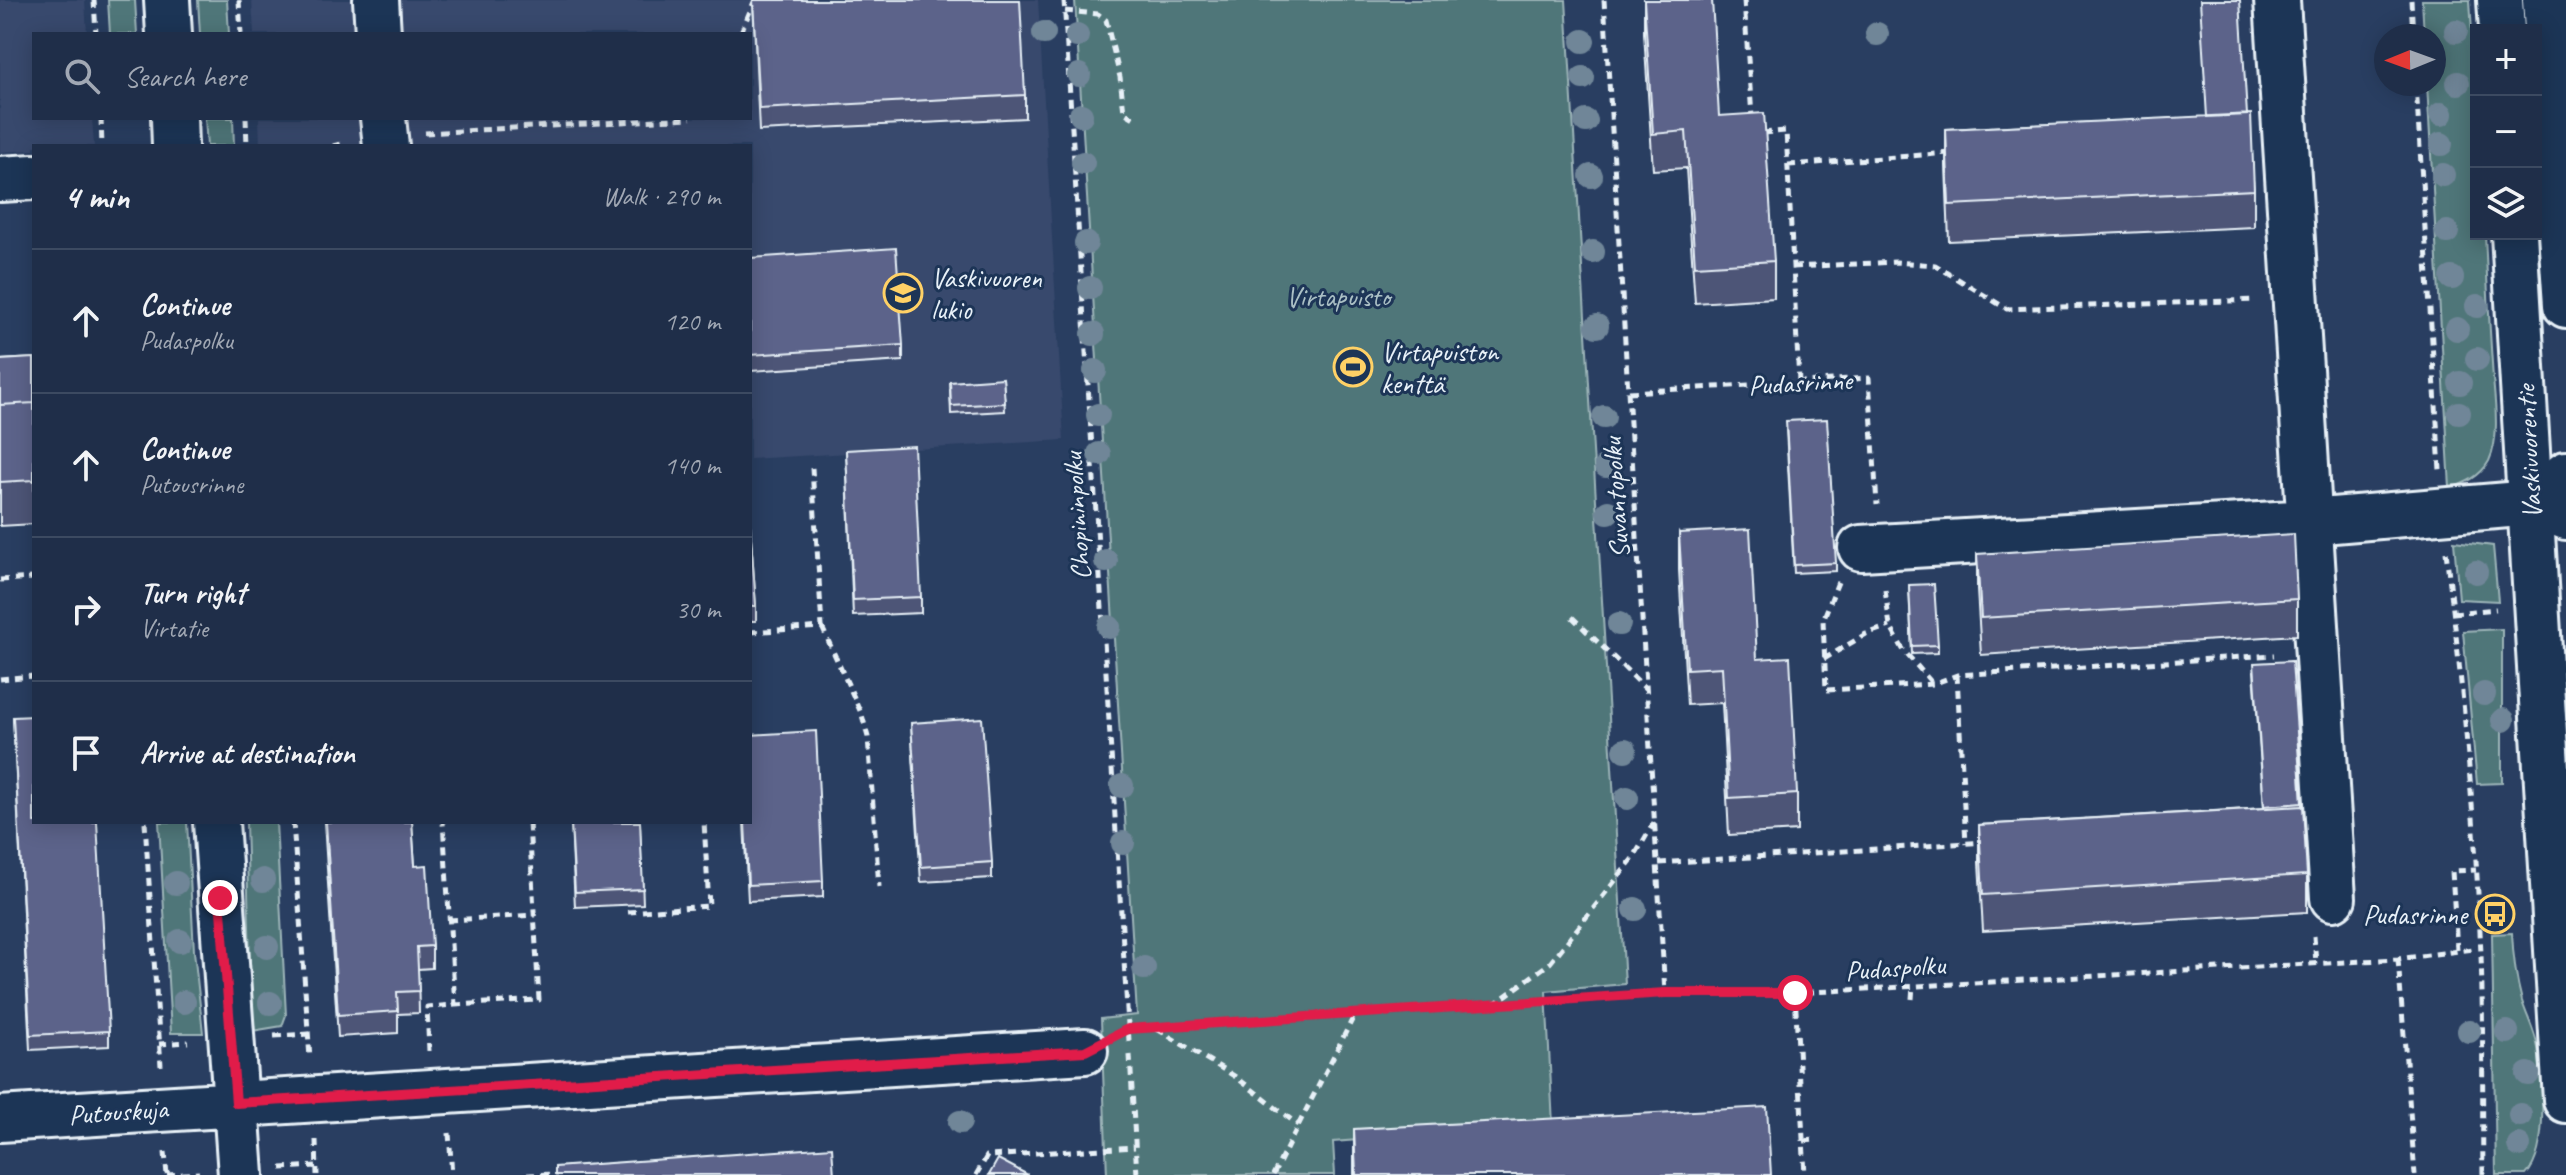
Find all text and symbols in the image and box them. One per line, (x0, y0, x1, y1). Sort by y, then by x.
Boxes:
north arrow (2374, 24, 2446, 96)
map controls (2470, 24, 2542, 240)
button: + (2470, 24, 2542, 96)
search box (32, 32, 752, 120)
icon: search (60, 54, 104, 98)
text: Search here (124, 57, 246, 95)
button: − (2470, 96, 2542, 168)
button: layers (2470, 168, 2542, 240)
text: 4 min (64, 175, 129, 218)
text: Walk · 290 m (603, 180, 720, 213)
place label: Vaskivuoren lukio (931, 260, 1042, 327)
school or university icon: Vaskivuoren lukio (882, 272, 924, 314)
park label: Virtapuisto (1286, 279, 1393, 314)
text: Continue (140, 286, 230, 324)
icon: ahead (64, 299, 108, 343)
text: 120 m (664, 305, 720, 338)
text: Pudaspolku (140, 324, 233, 357)
place label: Virtapuiston kenttä (1381, 334, 1499, 401)
sports icon: Virtapuiston kenttä (1332, 346, 1374, 388)
street label: Pudasrinne (1747, 362, 1855, 403)
street label: Vaskivuorentie (2507, 382, 2549, 520)
text: Continue (140, 430, 230, 468)
street label: Suvantopolku (1594, 435, 1637, 560)
icon: ahead (64, 443, 108, 487)
text: 140 m (664, 449, 720, 482)
street label: Chopininpolku (1054, 449, 1098, 581)
text: Putousrinne (140, 468, 243, 501)
text: Turn right (140, 574, 245, 612)
icon: right (64, 587, 108, 631)
text: 30 m (676, 593, 720, 626)
text: Virtatie (140, 612, 208, 645)
icon: arrive (64, 731, 108, 775)
text: Arrive at destination (140, 734, 355, 772)
route end (202, 880, 238, 916)
bus stop icon: Pudasrinne (2474, 893, 2516, 935)
place label: Pudasrinne (2363, 897, 2469, 932)
street label: Pudaspolku (1844, 946, 1948, 988)
route start (1777, 975, 1813, 1011)
street label: Putouskuja (67, 1090, 170, 1132)

